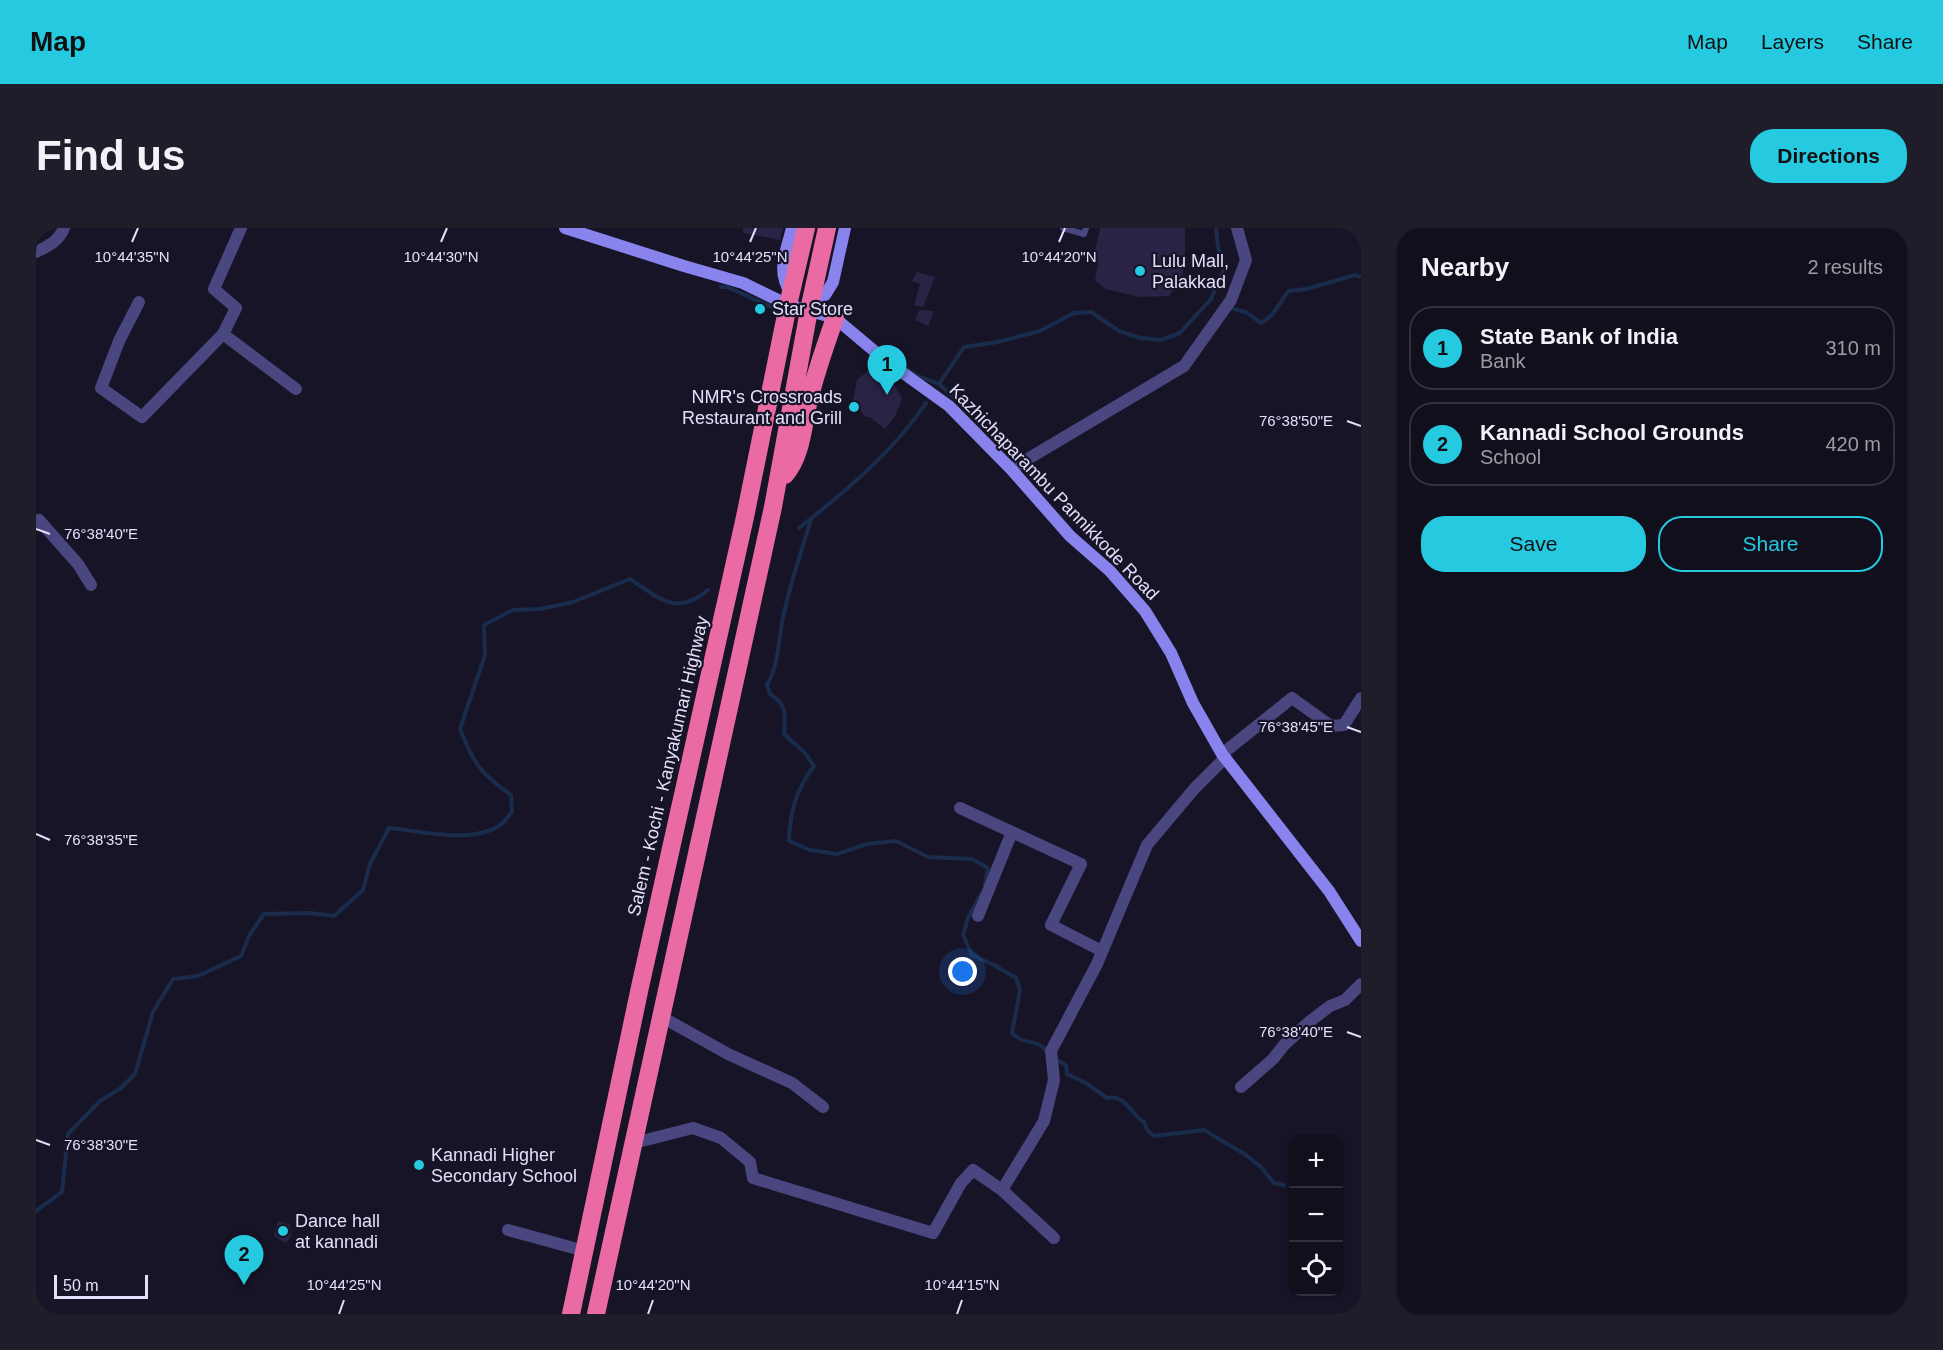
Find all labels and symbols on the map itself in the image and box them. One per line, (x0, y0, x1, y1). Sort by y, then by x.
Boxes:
text: 10°44'35"N (94, 248, 170, 265)
text: 10°44'30"N (403, 248, 479, 265)
text: 10°44'25"N (712, 248, 788, 265)
text: 10°44'20"N (1021, 248, 1097, 265)
place label: Lulu Mall, Palakkad (1152, 251, 1229, 292)
marker: Lulu Mall, Palakkad (1133, 264, 1147, 278)
place label: Star Store (772, 299, 853, 319)
marker: Star Store (753, 302, 767, 316)
pin: 1 (868, 346, 906, 395)
street label: Kazhichaparambu Pannikkode Road (945, 380, 1163, 604)
place label: NMR's Crossroads Restaurant and Grill (682, 387, 842, 428)
marker: NMR's Crossroads Restaurant and Grill (847, 400, 861, 414)
text: 76°38'50"E (1259, 412, 1333, 429)
text: 76°38'40"E (64, 525, 138, 542)
street label: Salem - Kochi - Kanyakumari Highway (624, 614, 712, 918)
text: 76°38'45"E (1259, 718, 1333, 735)
text: 76°38'35"E (64, 831, 138, 848)
your location (948, 957, 977, 986)
text: 76°38'40"E (1259, 1023, 1333, 1040)
text: 76°38'30"E (64, 1136, 138, 1153)
place label: Kannadi Higher Secondary School (431, 1145, 577, 1186)
marker: Kannadi Higher Secondary School (412, 1158, 426, 1172)
place label: Dance hall at kannadi (295, 1211, 380, 1252)
marker: Dance hall at kannadi (276, 1224, 290, 1238)
pin: 2 (224, 1236, 264, 1285)
scale bar (54, 1272, 148, 1300)
text: 10°44'25"N (306, 1276, 382, 1293)
text: 10°44'20"N (615, 1276, 691, 1293)
text: 10°44'15"N (924, 1276, 1000, 1293)

